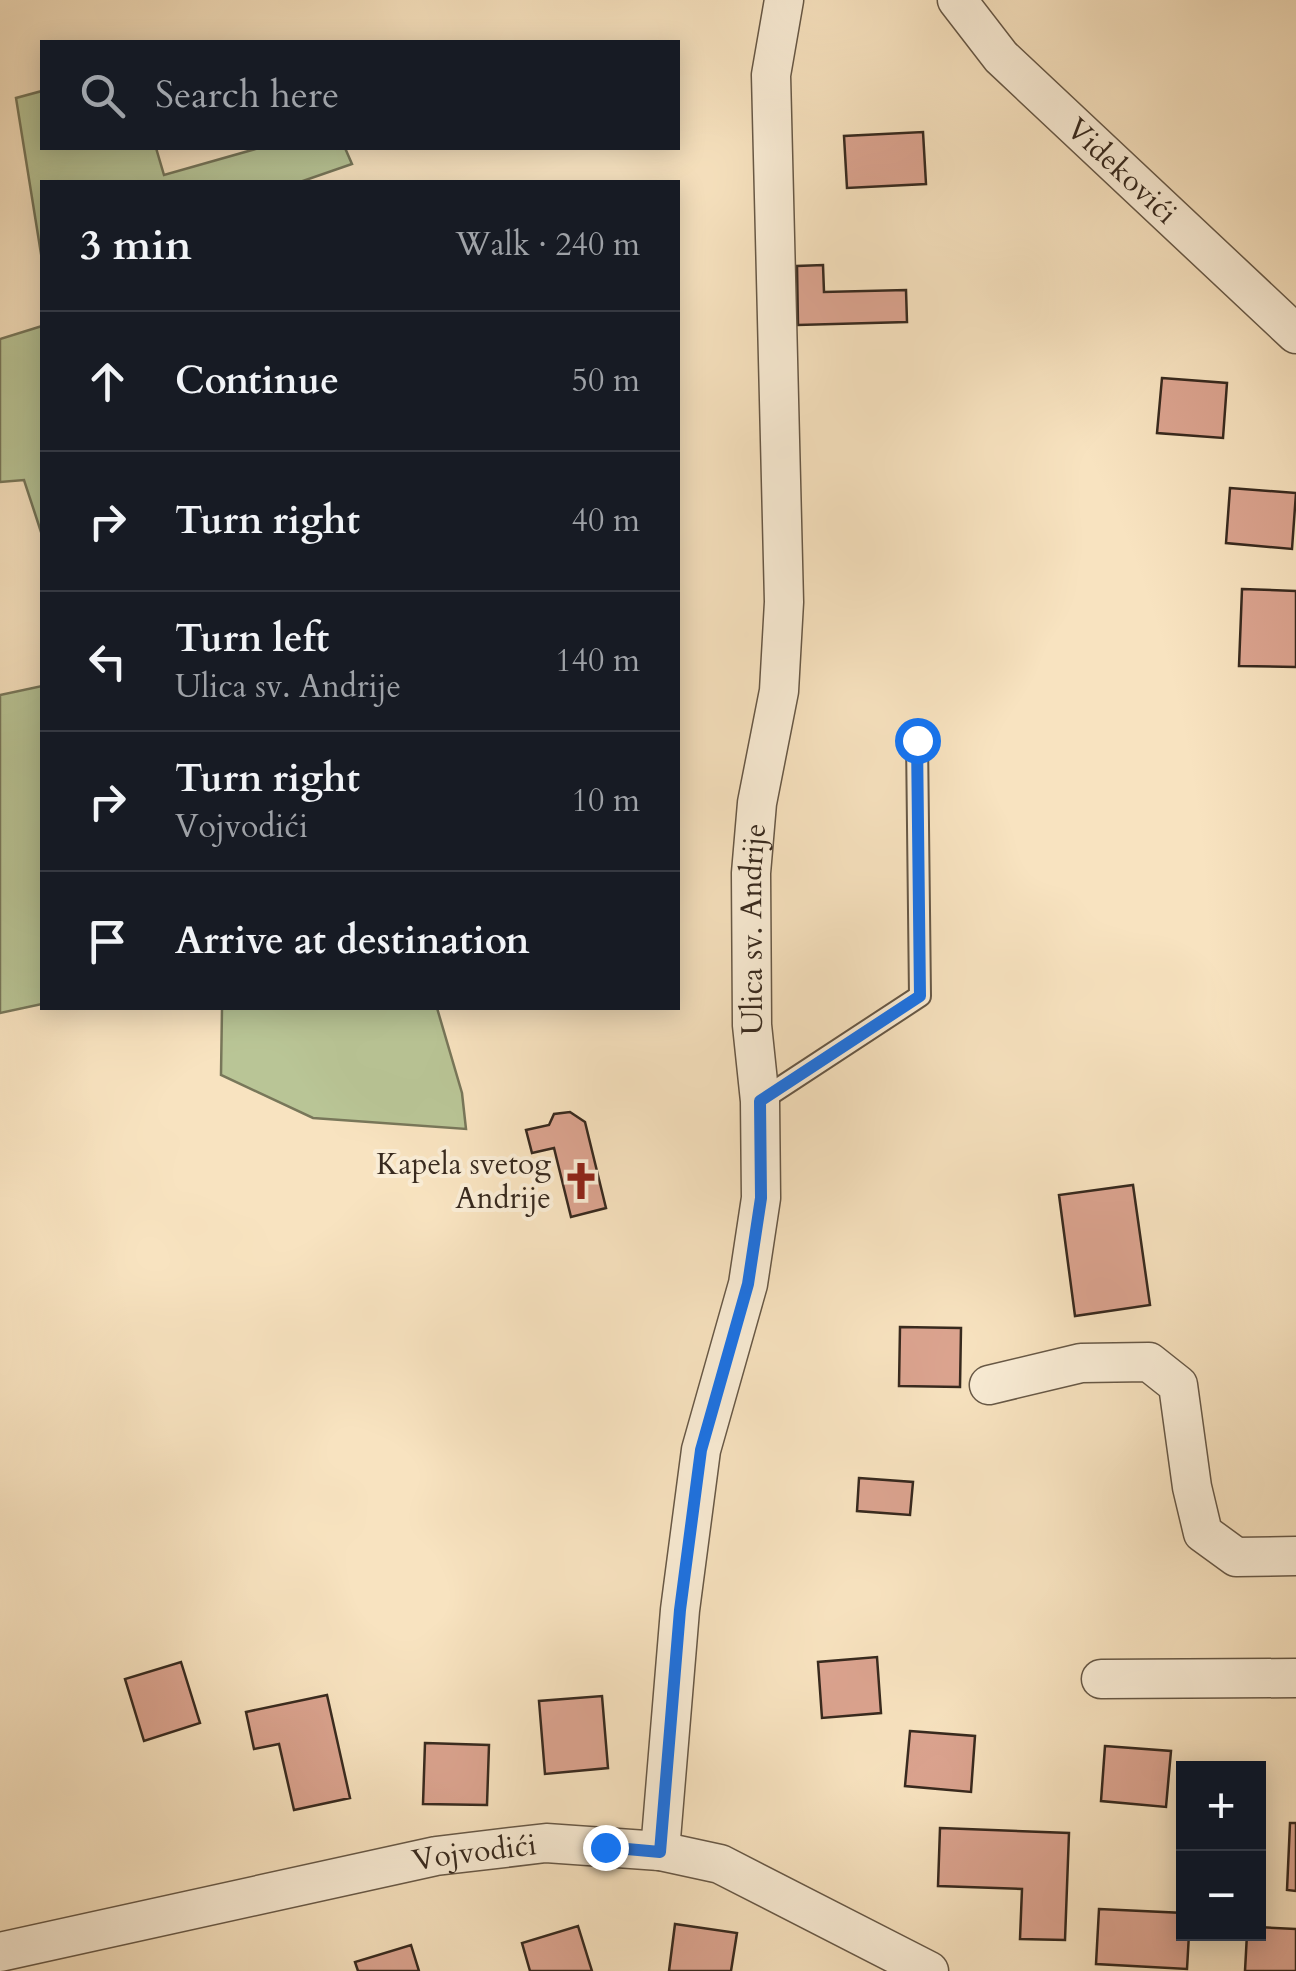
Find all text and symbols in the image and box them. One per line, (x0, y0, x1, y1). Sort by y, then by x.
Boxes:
search box (40, 40, 680, 150)
icon: search (75, 68, 130, 123)
text: Search here (155, 69, 339, 121)
street label: Videkovići (1058, 108, 1186, 233)
text: 3 min (80, 217, 192, 274)
text: Walk · 240 m (455, 223, 640, 267)
icon: ahead (80, 354, 135, 409)
text: Continue (175, 355, 339, 407)
text: 50 m (572, 359, 640, 403)
icon: right (80, 494, 135, 549)
text: Turn right (175, 495, 360, 547)
text: 40 m (572, 499, 640, 543)
text: Turn left (175, 613, 329, 665)
icon: left (80, 634, 135, 689)
text: 140 m (555, 639, 640, 683)
text: Ulica sv. Andrije (175, 665, 401, 709)
route start (895, 718, 941, 764)
text: Turn right (175, 753, 360, 805)
icon: right (80, 774, 135, 829)
text: 10 m (572, 779, 640, 823)
text: Vojvodići (175, 805, 308, 849)
street label: Ulica sv. Andrije (730, 822, 776, 1035)
icon: arrive (80, 914, 135, 969)
text: Arrive at destination (175, 915, 530, 967)
place label: Kapela svetog Andrije (376, 1144, 551, 1219)
church icon: Kapela svetog Andrije (560, 1160, 602, 1202)
map controls (1176, 1761, 1266, 1941)
button: + (1176, 1761, 1266, 1851)
street label: Vojvodići (408, 1824, 539, 1881)
route end (583, 1825, 629, 1871)
button: − (1176, 1851, 1266, 1941)

